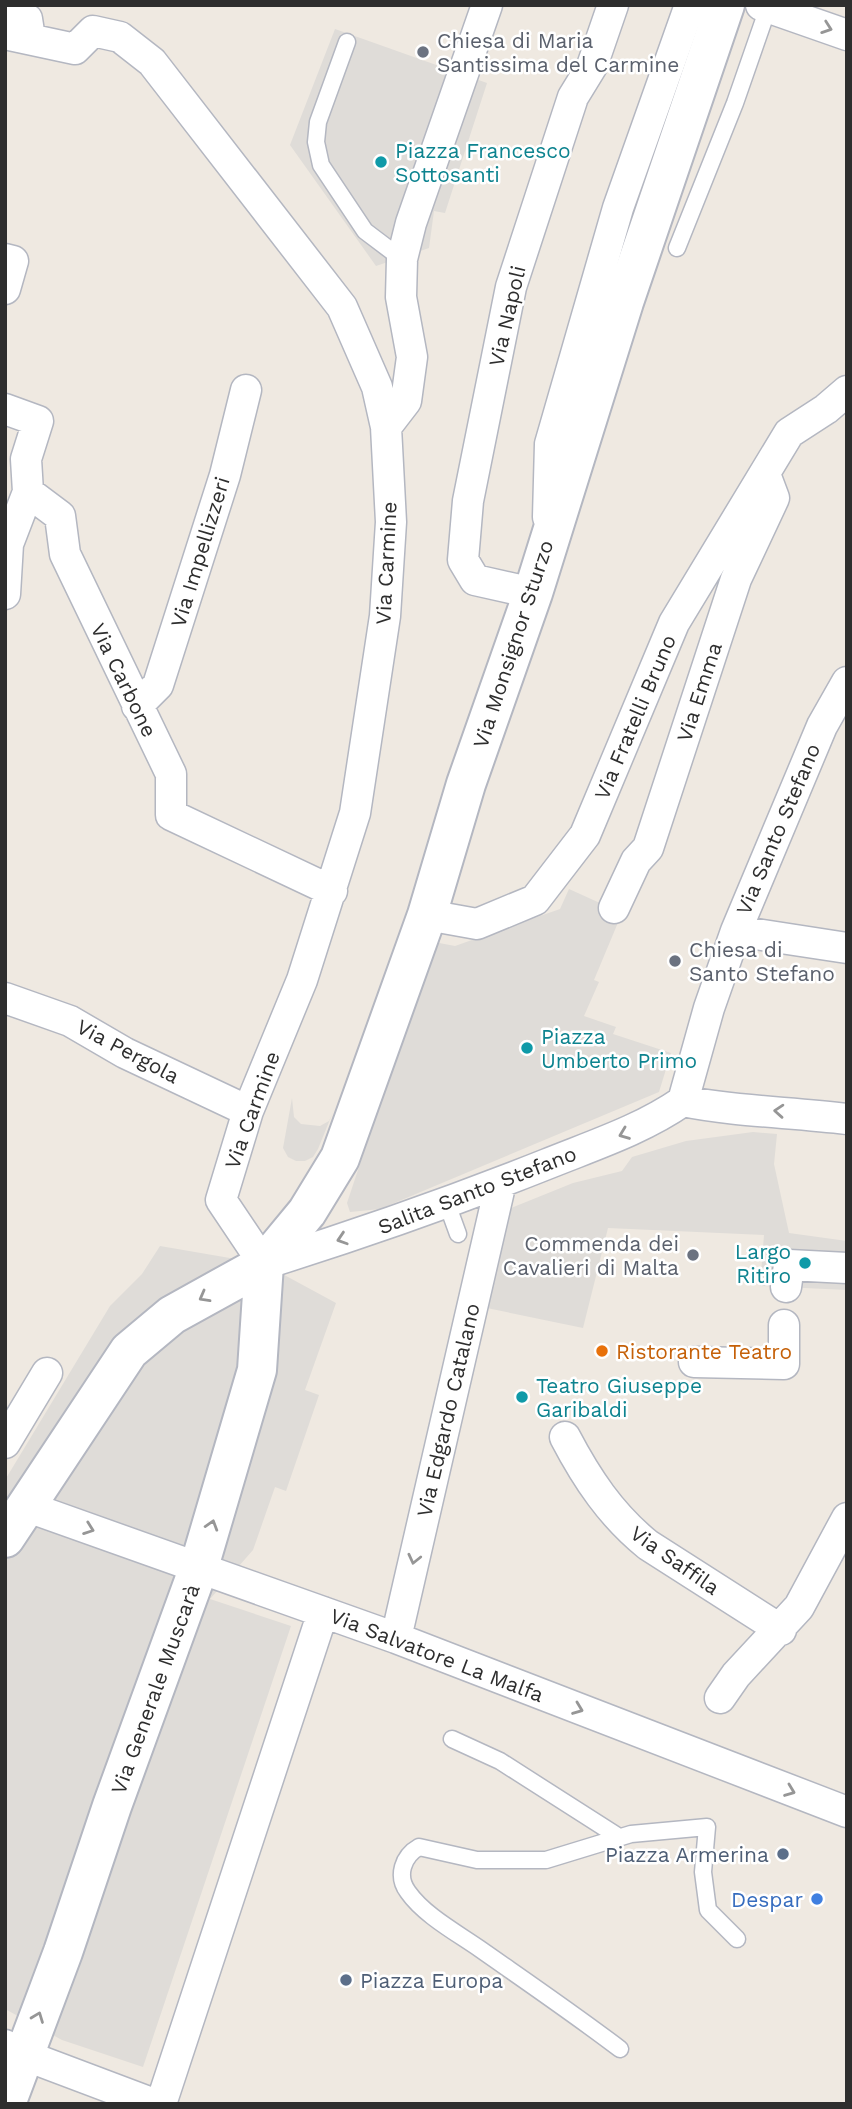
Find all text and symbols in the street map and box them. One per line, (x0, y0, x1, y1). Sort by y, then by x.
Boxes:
one-way arrow (821, 20, 833, 34)
place label: Chiesa di Maria Santissima del Carmine (437, 28, 679, 77)
marker: Chiesa di Maria Santissima del Carmine (415, 44, 431, 60)
place label: Piazza Francesco Sottosanti (395, 138, 571, 187)
marker: Piazza Francesco Sottosanti (373, 154, 389, 170)
street label: Via Napoli (483, 263, 531, 369)
street label: Via Impellizzeri (165, 474, 235, 630)
street label: Via Carmine (370, 501, 402, 625)
street label: Via Monsignor Sturzo (468, 537, 558, 751)
street label: Via Carbone (86, 619, 162, 741)
street label: Via Fratelli Bruno (589, 631, 681, 803)
street label: Via Emma (671, 639, 727, 745)
street label: Via Santo Stefano (731, 740, 825, 918)
place label: Chiesa di Santo Stefano (689, 937, 835, 986)
marker: Chiesa di Santo Stefano (667, 953, 683, 969)
street label: Via Pergola (72, 1014, 184, 1089)
place label: Piazza Umberto Primo (541, 1024, 697, 1073)
marker: Piazza Umberto Primo (519, 1040, 535, 1056)
street label: Via Carmine (219, 1048, 285, 1172)
one-way arrow (773, 1104, 784, 1119)
one-way arrow (618, 1125, 630, 1139)
street label: Salita Santo Stefano (374, 1141, 580, 1239)
one-way arrow (336, 1231, 348, 1246)
place label: Commenda dei Cavalieri di Malta (503, 1231, 679, 1280)
place label: Largo Ritiro (735, 1239, 791, 1288)
marker: Commenda dei Cavalieri di Malta (685, 1247, 701, 1263)
marker: Largo Ritiro (797, 1255, 813, 1271)
one-way arrow (199, 1289, 212, 1302)
street label: Via Edgardo Catalano (411, 1301, 485, 1519)
place label: Ristorante Teatro (616, 1339, 792, 1364)
marker: Ristorante Teatro (594, 1343, 610, 1359)
place label: Teatro Giuseppe Garibaldi (536, 1373, 702, 1422)
marker: Teatro Giuseppe Garibaldi (514, 1389, 530, 1405)
one-way arrow (203, 1519, 218, 1531)
street label: Via Saffila (626, 1520, 725, 1600)
one-way arrow (82, 1521, 94, 1535)
one-way arrow (407, 1553, 422, 1565)
street label: Via Generale Muscarà (105, 1580, 205, 1797)
street label: Via Salvatore La Malfa (327, 1603, 547, 1707)
one-way arrow (572, 1700, 584, 1714)
one-way arrow (784, 1782, 796, 1796)
place label: Piazza Armerina (605, 1842, 769, 1867)
marker: Piazza Armerina (775, 1846, 791, 1862)
place label: Despar (731, 1887, 803, 1912)
marker: Despar (809, 1891, 825, 1907)
place label: Piazza Europa (360, 1968, 503, 1993)
marker: Piazza Europa (338, 1972, 354, 1988)
one-way arrow (30, 2011, 44, 2023)

